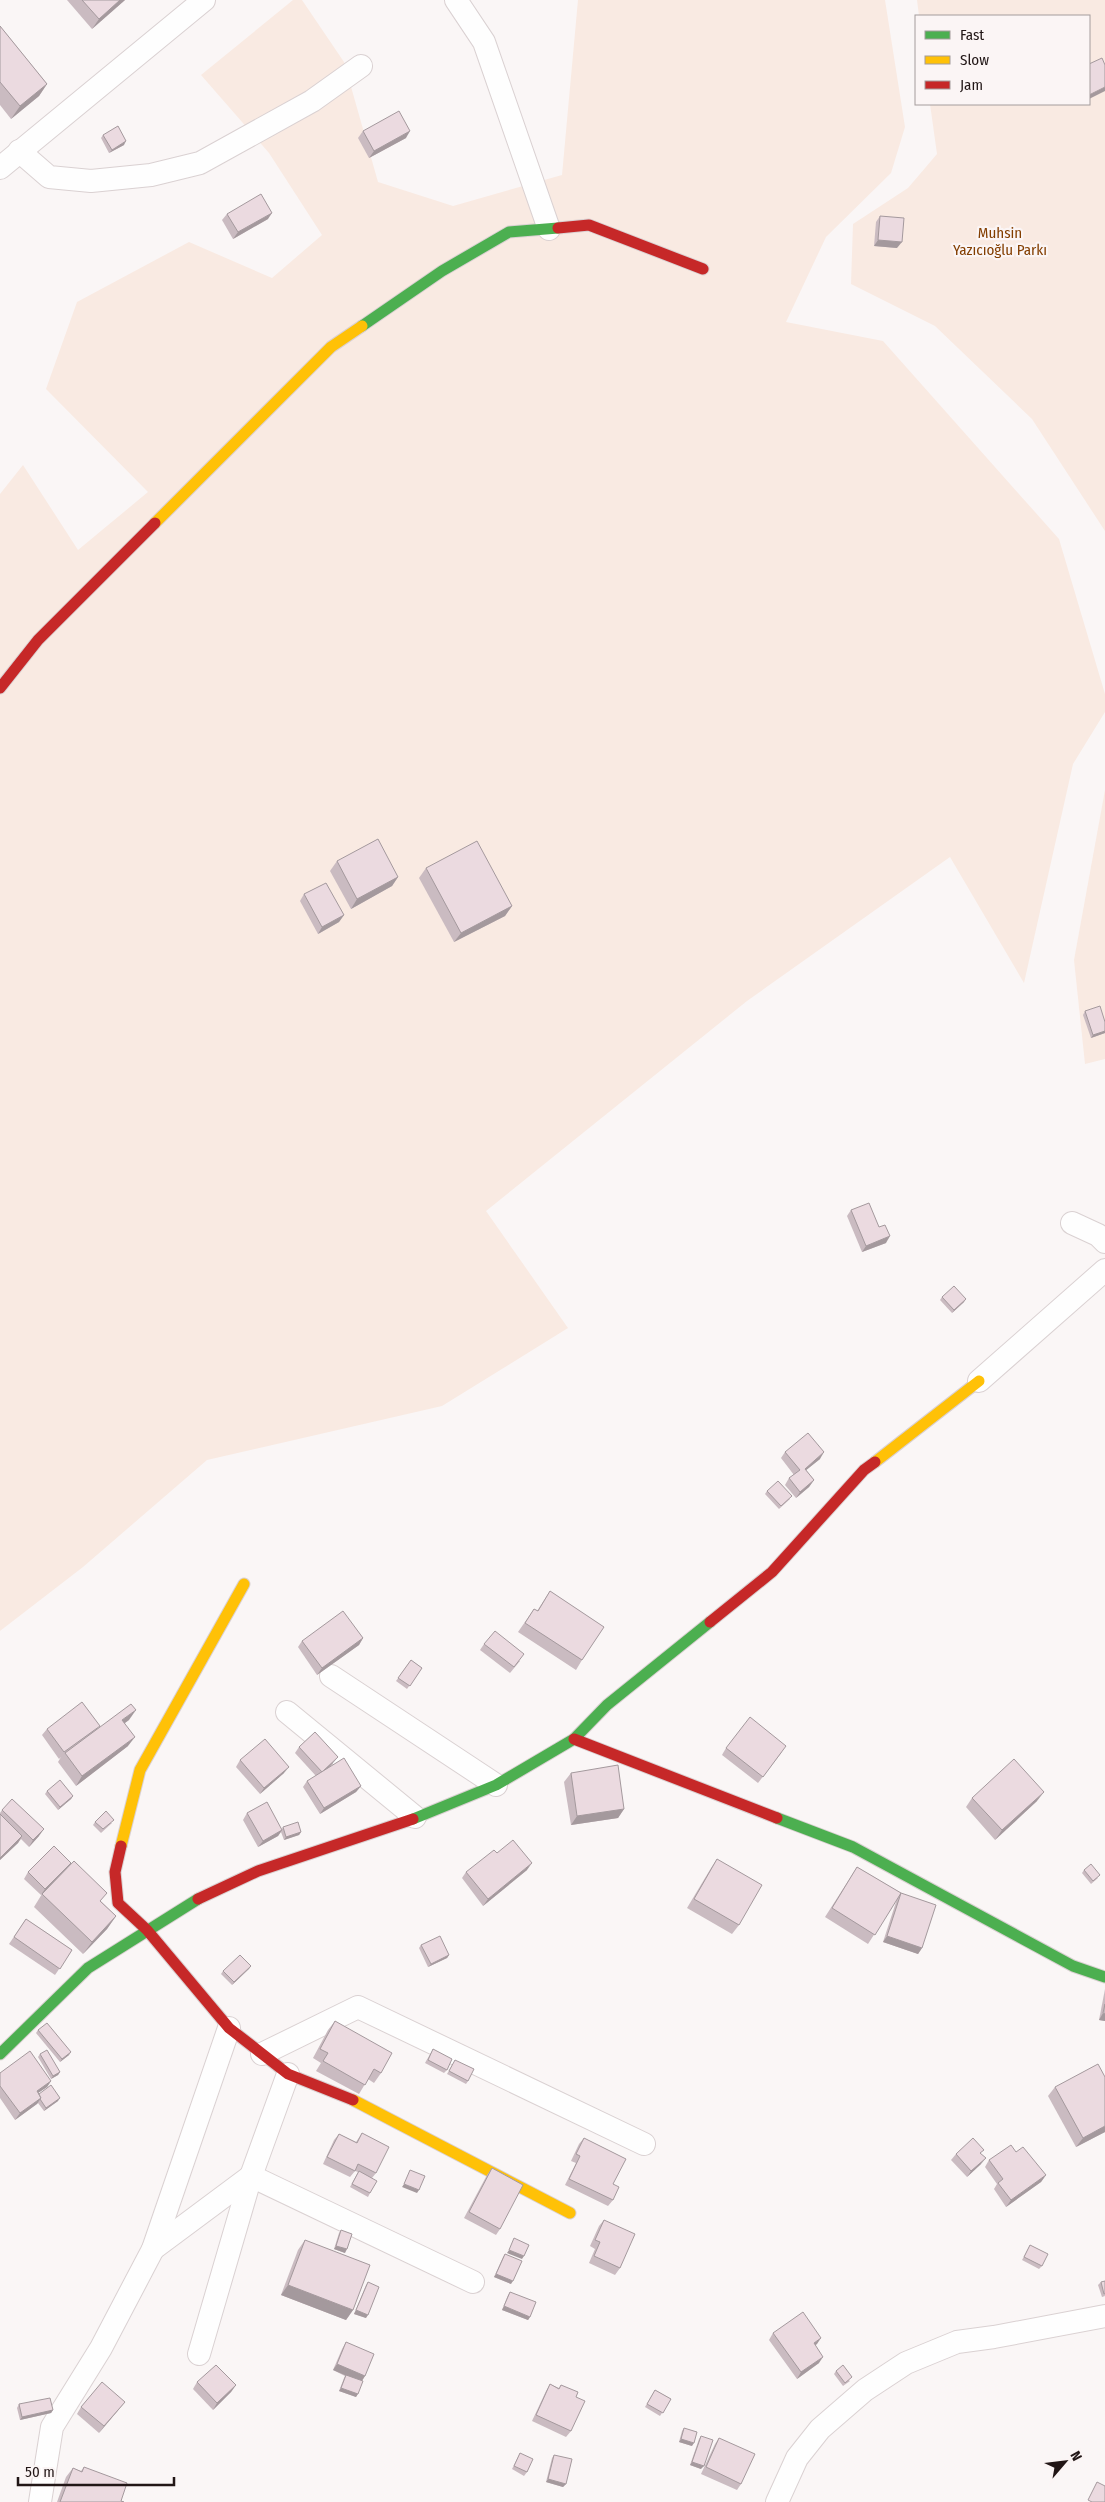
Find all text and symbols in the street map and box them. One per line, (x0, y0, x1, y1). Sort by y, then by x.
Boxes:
legend (915, 15, 1090, 105)
text: Fast (960, 26, 984, 44)
text: Slow (960, 51, 989, 69)
text: Jam (960, 76, 983, 94)
park label: Muhsin Yazıcıoğlu Parkı (953, 224, 1047, 259)
north arrow (1040, 2437, 1090, 2487)
text: N (1067, 2448, 1086, 2464)
scale bar (18, 2454, 174, 2486)
text: 50 m (25, 2463, 55, 2481)

